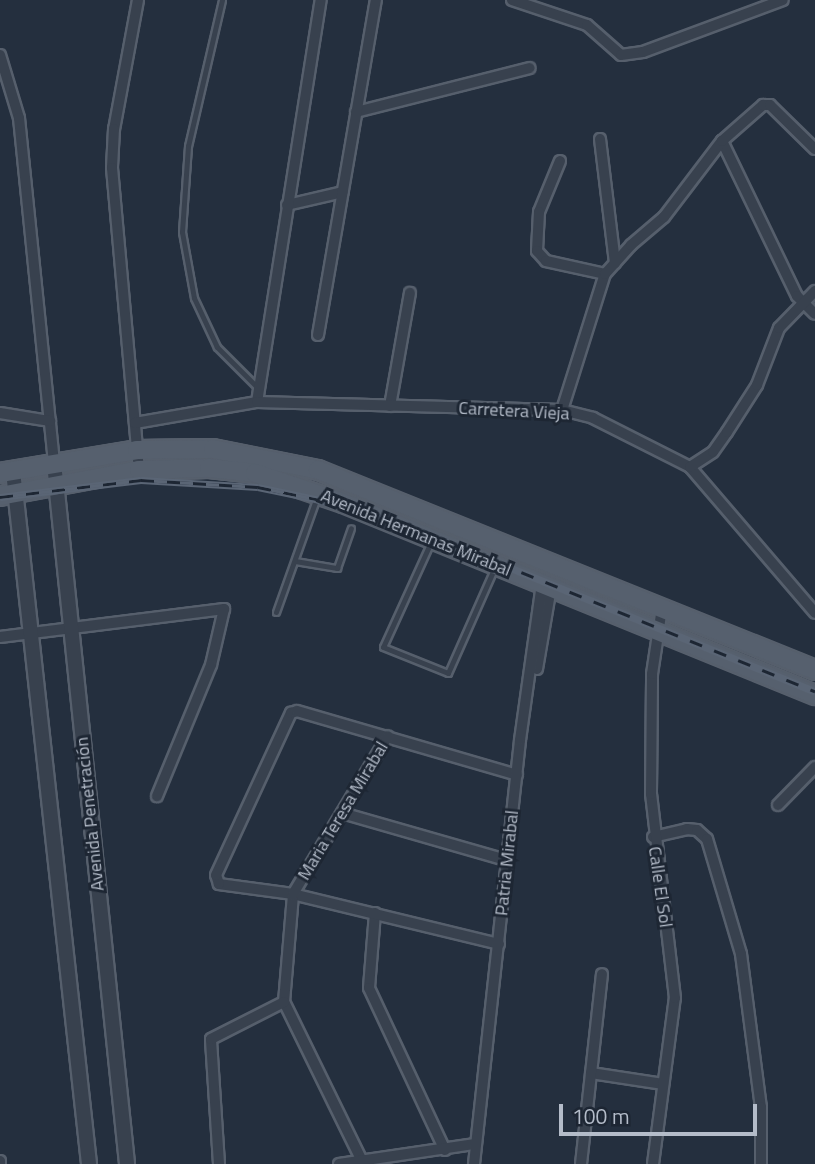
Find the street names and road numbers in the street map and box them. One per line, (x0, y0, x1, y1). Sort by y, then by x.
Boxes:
street label: Carretera Vieja (458, 397, 570, 425)
street label: Avenida Hermanas Mirabal (318, 485, 514, 581)
street label: Avenida Penetración (71, 736, 109, 892)
street label: Maria Teresa Mirabal (293, 738, 393, 884)
street label: Patria Mirabal (491, 809, 523, 917)
street label: Calle El Sol (644, 845, 676, 929)

